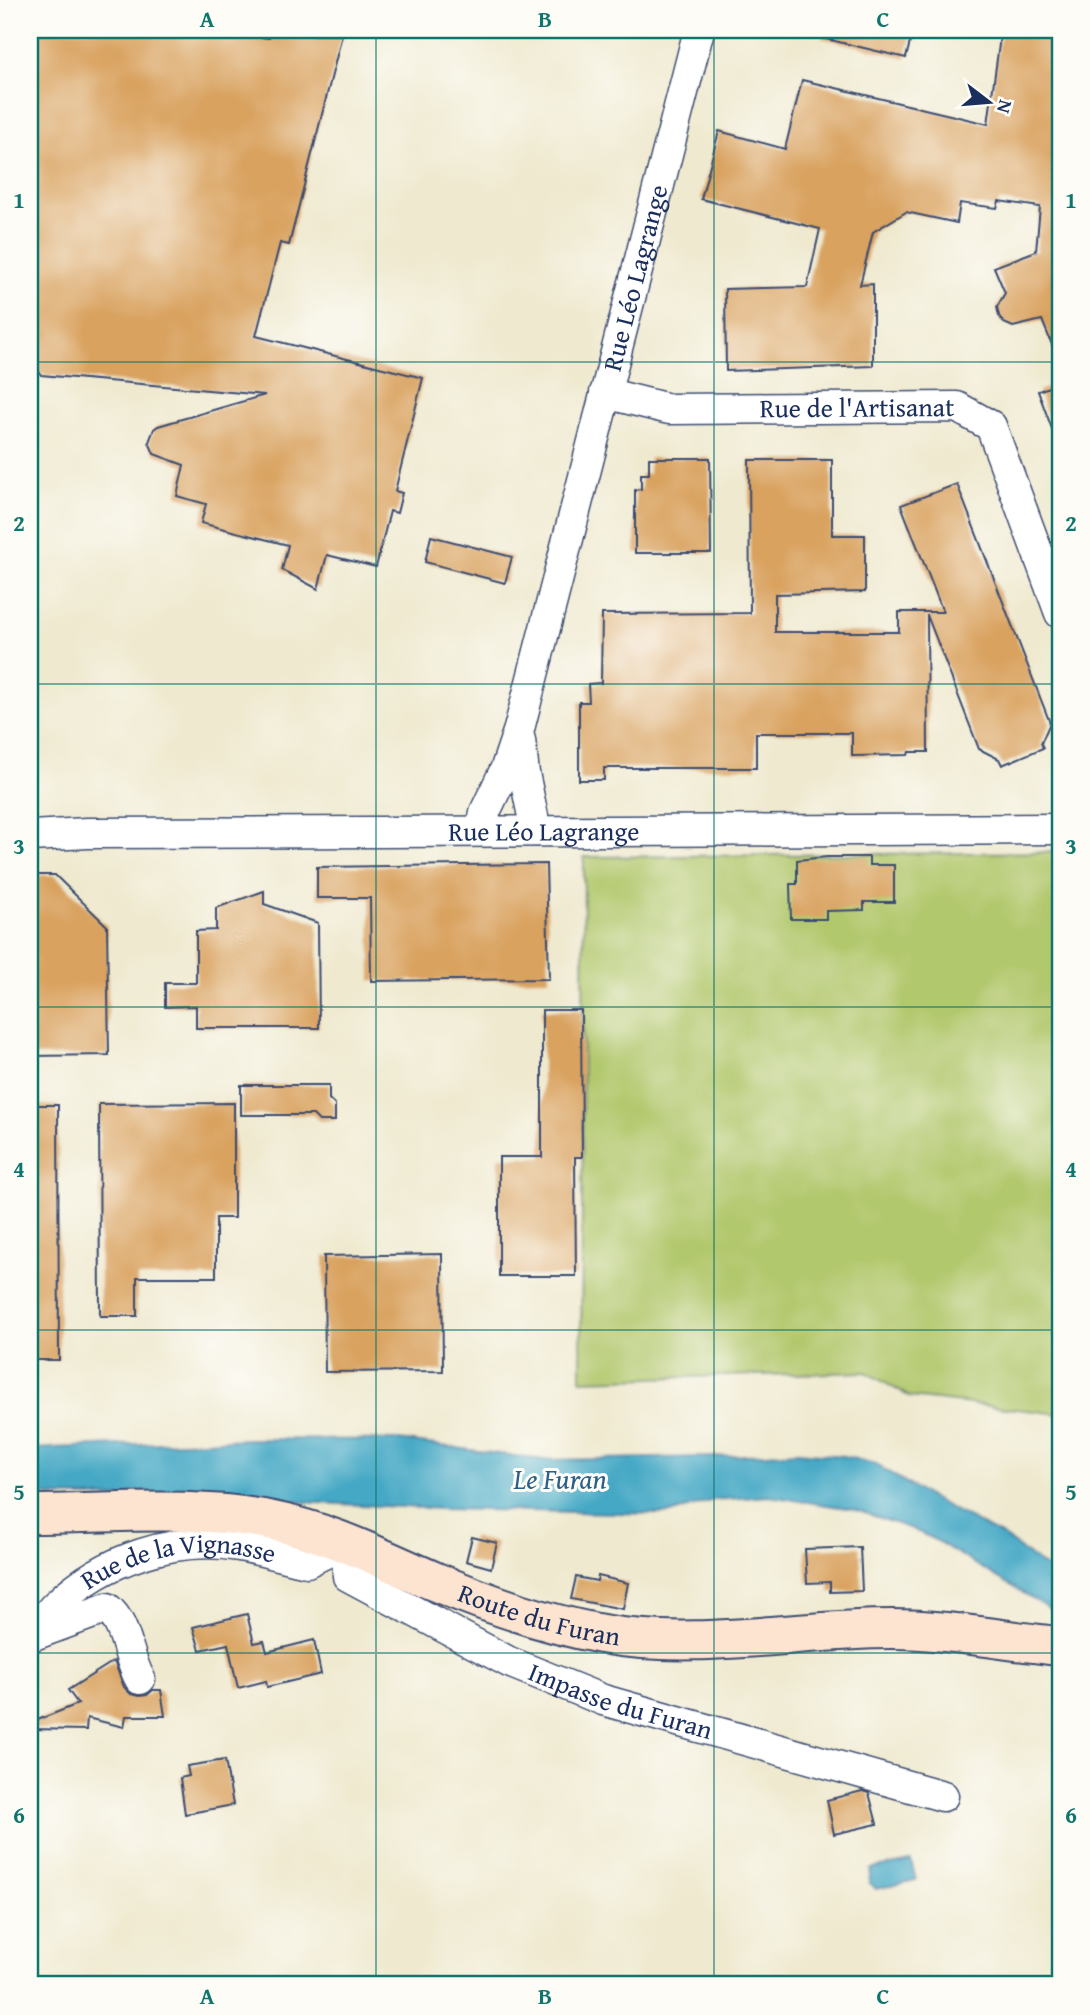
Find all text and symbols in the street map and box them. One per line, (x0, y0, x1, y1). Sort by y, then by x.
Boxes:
text: A (200, 2, 215, 35)
text: B (538, 2, 552, 35)
text: C (876, 2, 890, 35)
north arrow (954, 66, 1024, 136)
text: N (990, 97, 1021, 117)
street label: Rue Léo Lagrange (592, 180, 677, 375)
text: 1 (13, 183, 25, 216)
text: 1 (1065, 183, 1077, 216)
street label: Rue de l'Artisanat (760, 387, 954, 427)
text: 2 (13, 506, 25, 539)
text: 2 (1065, 506, 1077, 539)
street label: Rue Léo Lagrange (448, 811, 640, 851)
text: 3 (13, 829, 25, 862)
text: 3 (1065, 829, 1077, 862)
text: 4 (13, 1152, 25, 1185)
text: 4 (1065, 1152, 1077, 1185)
water label: Le Furan (512, 1458, 607, 1499)
text: 5 (13, 1475, 25, 1508)
text: 5 (1065, 1475, 1077, 1508)
street label: Rue de la Vignasse (72, 1523, 280, 1599)
street label: Route du Furan (453, 1573, 623, 1656)
street label: Impasse du Furan (523, 1652, 718, 1749)
text: 6 (13, 1798, 25, 1831)
text: 6 (1065, 1798, 1077, 1831)
text: A (200, 1979, 215, 2012)
text: B (538, 1979, 552, 2012)
text: C (876, 1979, 890, 2012)

